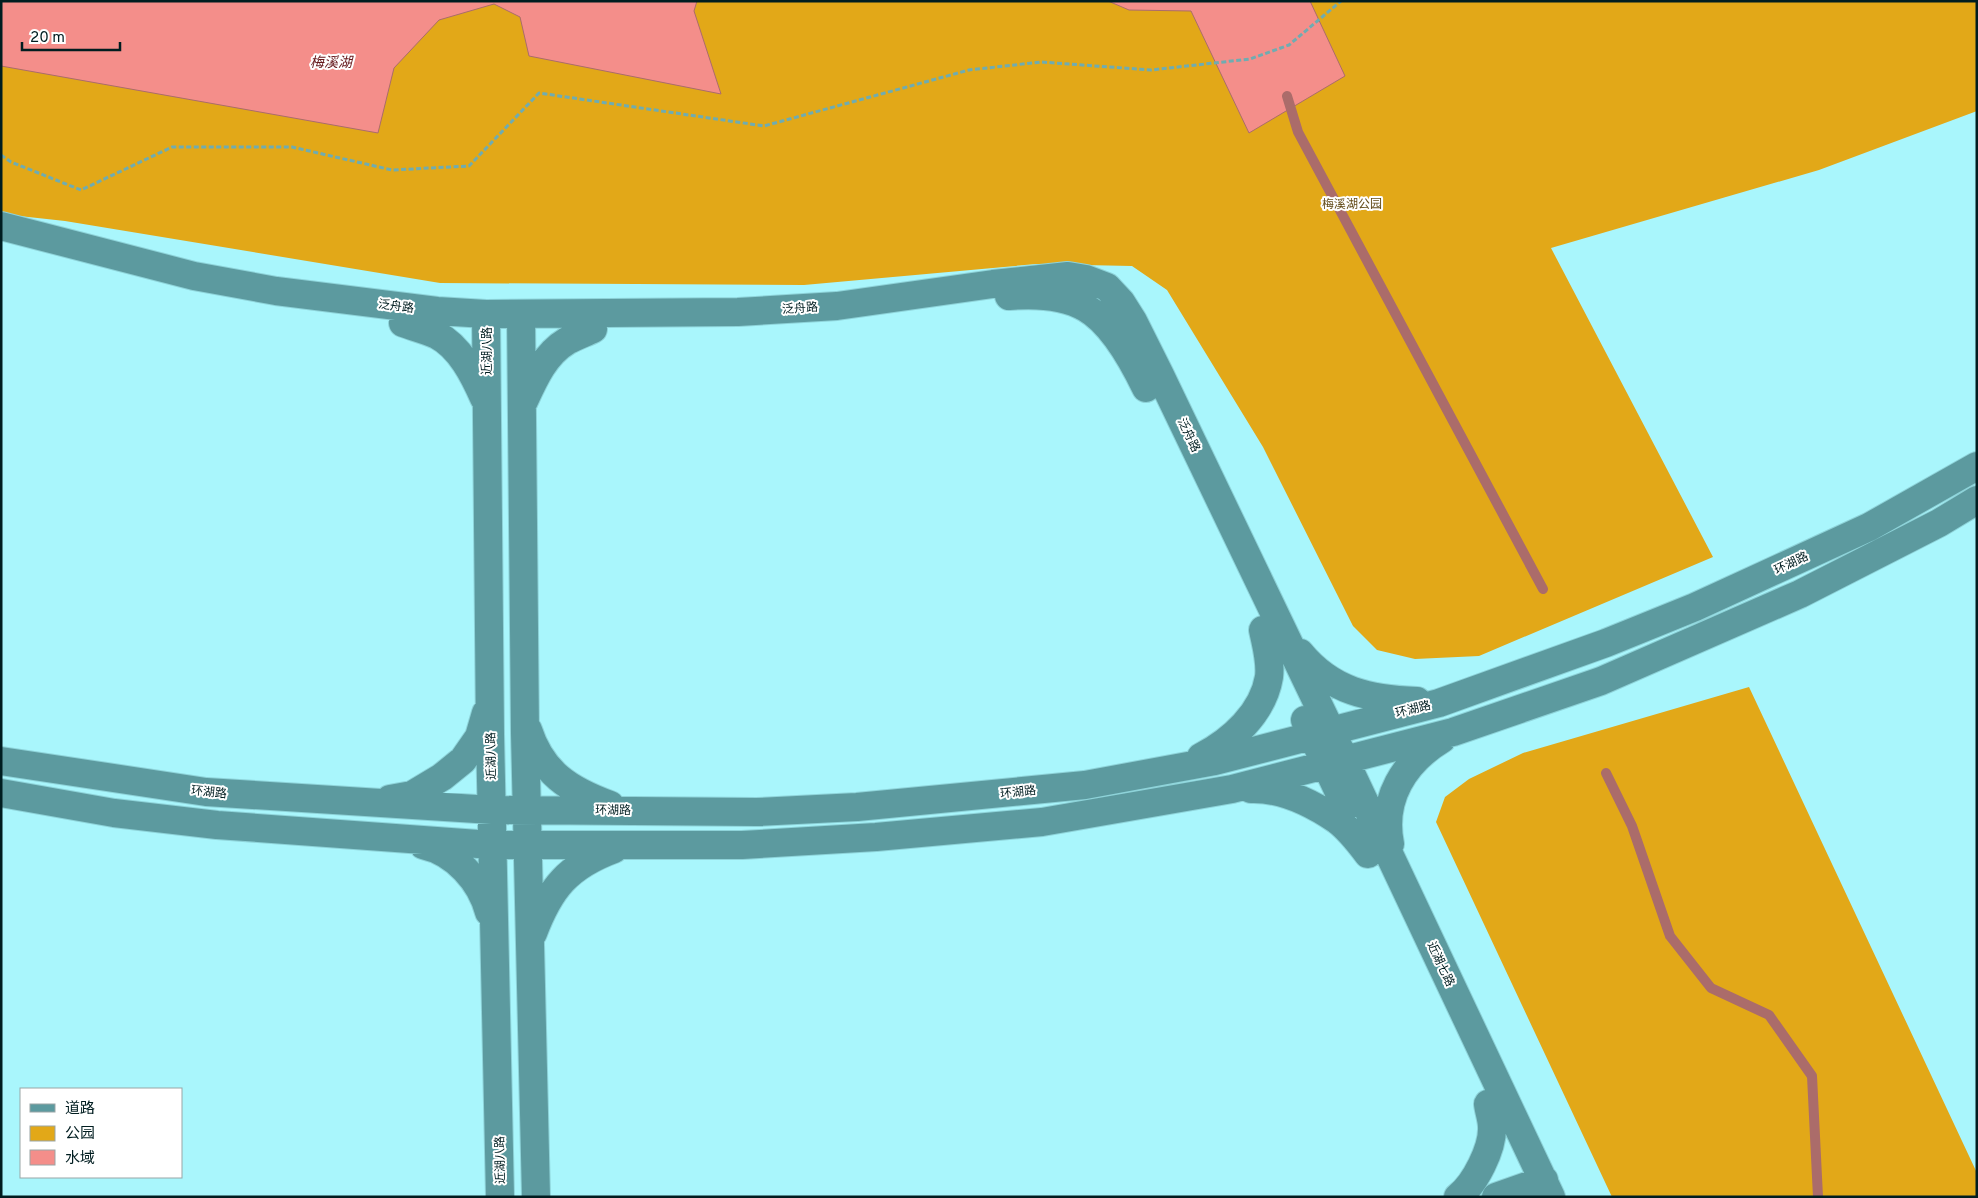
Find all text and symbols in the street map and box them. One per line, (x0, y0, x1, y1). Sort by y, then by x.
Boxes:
scale bar (22, 20, 120, 52)
text: 20 m (30, 29, 65, 48)
water label: 梅溪湖 (310, 55, 354, 72)
park label: 梅溪湖公园 (1322, 197, 1382, 213)
street label: 泛舟路 (377, 297, 415, 317)
street label: 泛舟路 (782, 300, 819, 318)
street label: 近湖八路 (480, 327, 496, 375)
street label: 泛舟路 (1173, 416, 1203, 455)
street label: 环湖路 (1772, 549, 1811, 579)
street label: 环湖路 (1394, 698, 1433, 722)
street label: 近湖八路 (484, 732, 500, 780)
street label: 环湖路 (190, 783, 228, 803)
street label: 环湖路 (999, 783, 1037, 803)
street label: 环湖路 (595, 803, 631, 819)
street label: 近湖七路 (1423, 939, 1457, 990)
legend (20, 1088, 182, 1178)
text: 道路 (65, 1100, 95, 1119)
text: 公园 (65, 1125, 95, 1144)
street label: 近湖八路 (493, 1136, 509, 1184)
text: 水域 (65, 1150, 95, 1169)

